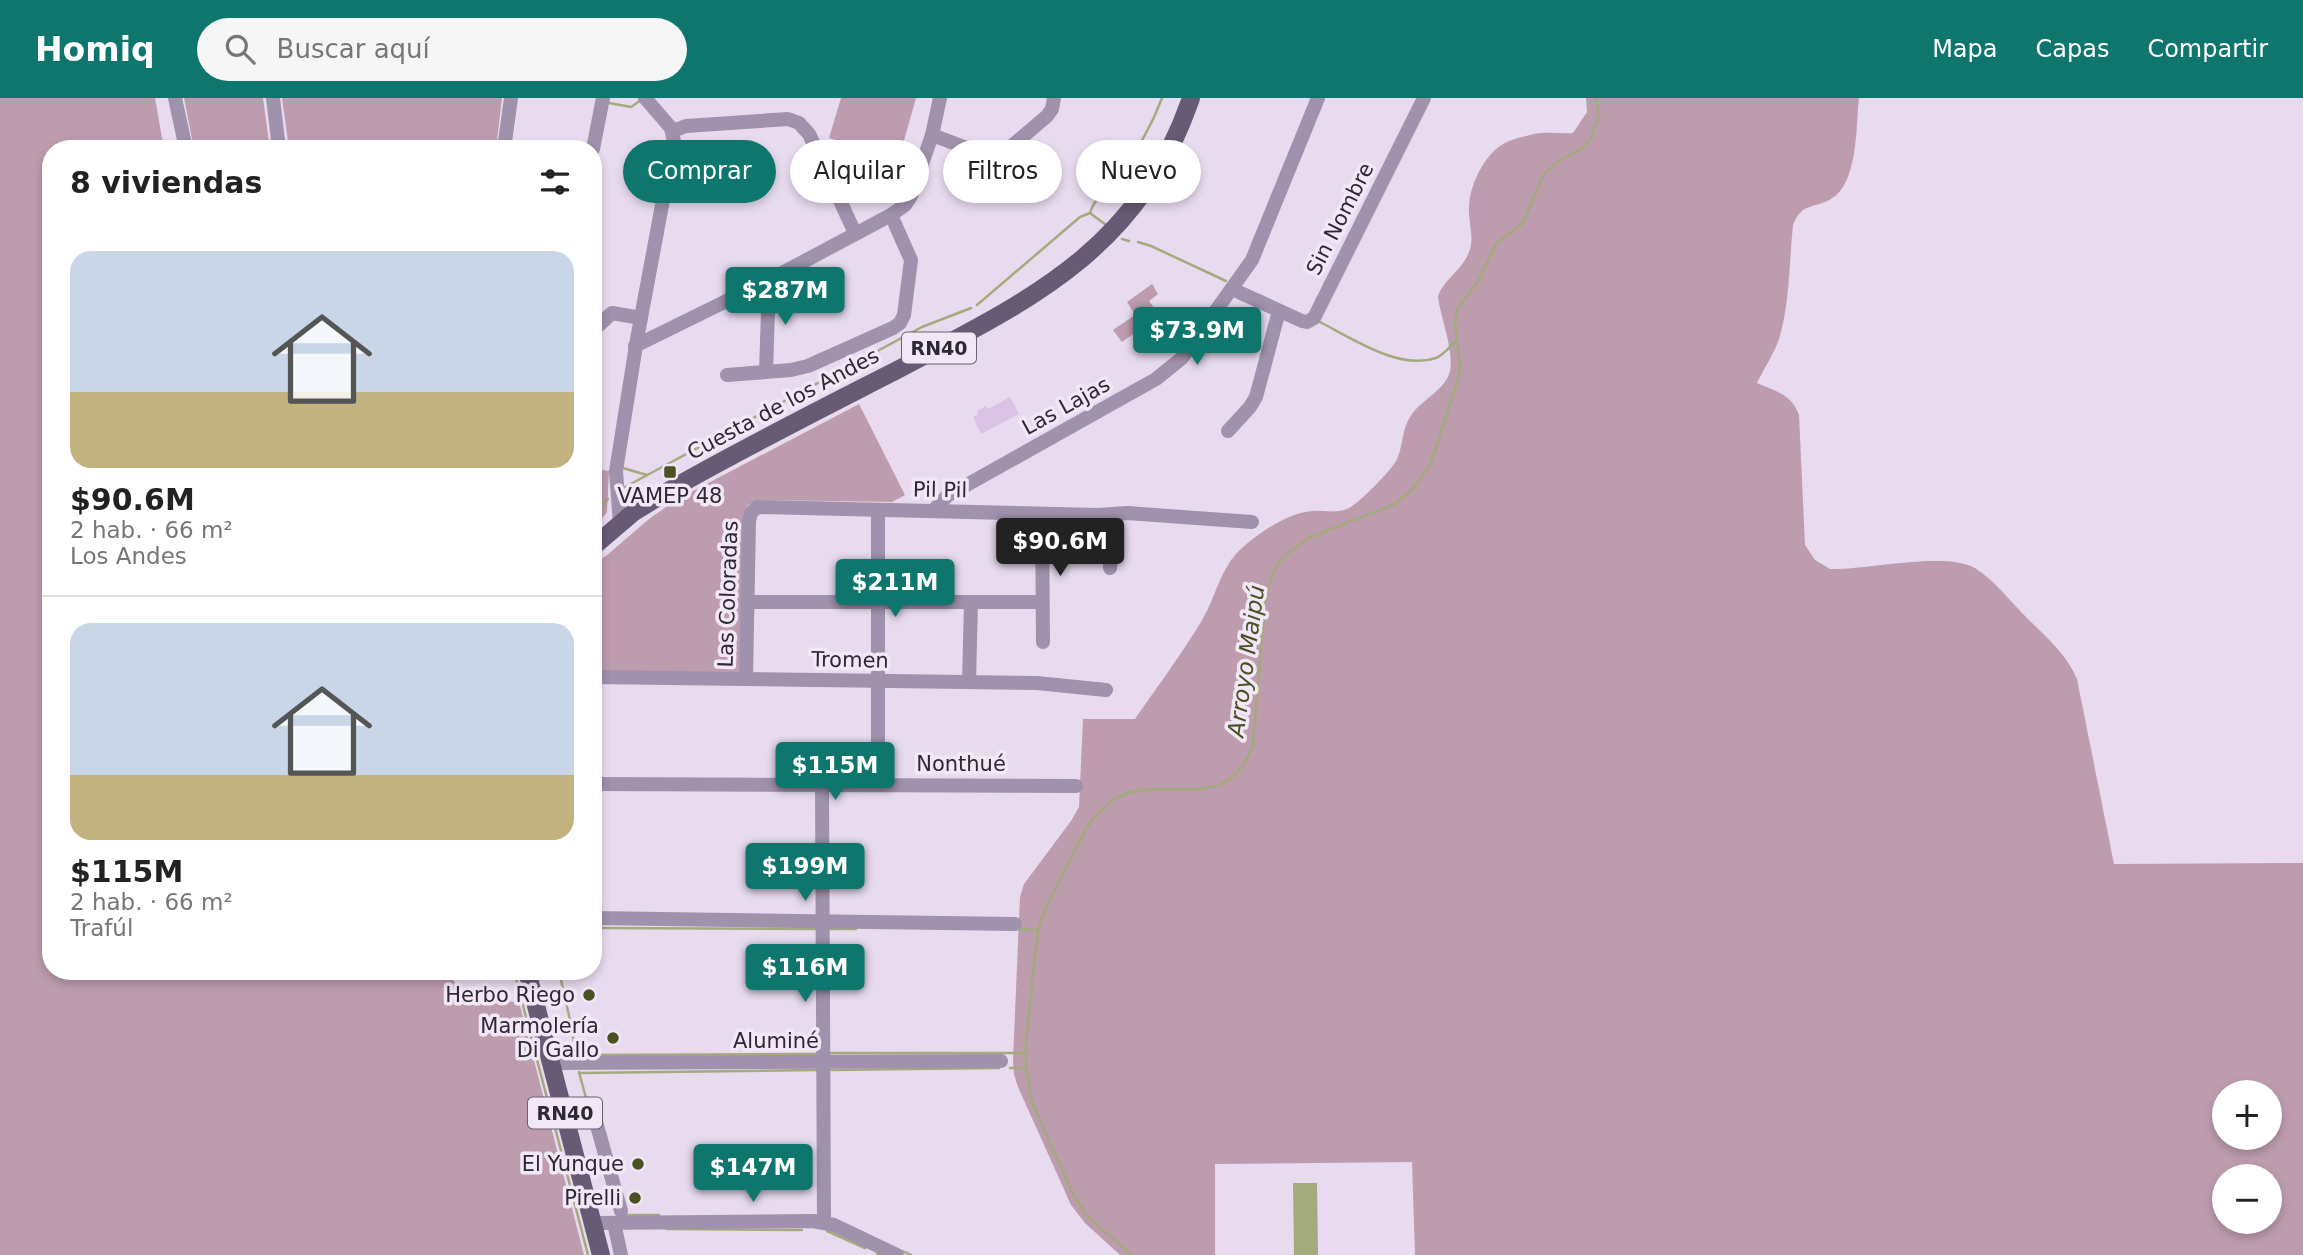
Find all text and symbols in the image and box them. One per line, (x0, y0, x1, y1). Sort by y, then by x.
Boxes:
search box (197, 18, 687, 81)
text: Homiq (35, 30, 155, 69)
icon: search (221, 30, 259, 68)
text: Buscar aquí (277, 34, 430, 64)
text: Mapa (1932, 35, 1998, 63)
text: Capas (2036, 35, 2109, 63)
text: Compartir (2147, 35, 2268, 63)
chip: Comprar (623, 140, 776, 203)
chip: Alquilar (790, 140, 929, 203)
chip: Filtros (943, 140, 1062, 203)
chip: Nuevo (1076, 140, 1201, 203)
street label: Sin Nombre (1301, 159, 1379, 279)
icon: filters (536, 163, 574, 201)
text: 8 viviendas (70, 165, 262, 200)
pin: $287M (736, 268, 834, 327)
text: $287M (742, 277, 828, 303)
icon: home (259, 296, 385, 422)
pin: $73.9M (1140, 308, 1254, 367)
text: $73.9M (1149, 317, 1245, 343)
road number: RN40 (902, 332, 976, 364)
street label: Cuesta de los Andes (683, 343, 883, 465)
street label: Las Lajas (1018, 372, 1114, 440)
marker: VAMEP 48 (662, 464, 678, 480)
street label: Pil Pil (913, 478, 967, 502)
text: $90.6M (70, 482, 195, 517)
place label: VAMEP 48 (618, 484, 722, 508)
text: 2 hab. · 66 m² (70, 517, 233, 543)
pin: $90.6M (1003, 518, 1117, 578)
street label: Las Coloradas (713, 520, 743, 668)
text: $90.6M (1012, 528, 1108, 554)
text: Los Andes (70, 543, 187, 569)
pin: $211M (846, 560, 944, 619)
text: $211M (852, 569, 938, 595)
water label: Arroyo Maipú (1222, 583, 1270, 741)
street label: Tromen (810, 647, 889, 673)
icon: home (259, 668, 385, 794)
pin: $115M (786, 742, 884, 802)
text: $115M (792, 752, 878, 778)
street label: Nonthué (916, 752, 1006, 776)
pin: $199M (756, 844, 854, 903)
text: $199M (762, 853, 848, 879)
text: $115M (70, 854, 183, 889)
text: 2 hab. · 66 m² (70, 889, 233, 915)
text: Trafúl (70, 915, 133, 941)
pin: $116M (756, 944, 854, 1004)
text: $116M (762, 954, 848, 980)
place label: Herbo Riego (445, 983, 575, 1007)
marker: Herbo Riego (581, 987, 597, 1003)
place label: Marmolería Di Gallo (480, 1014, 599, 1062)
street label: Aluminé (733, 1029, 819, 1053)
marker: Marmolería Di Gallo (605, 1030, 621, 1046)
map controls (2212, 1080, 2282, 1234)
button: + (2212, 1080, 2282, 1150)
road number: RN40 (528, 1098, 602, 1128)
pin: $147M (704, 1144, 802, 1204)
place label: El Yunque (522, 1152, 624, 1176)
text: $147M (710, 1154, 796, 1180)
marker: El Yunque (630, 1156, 646, 1172)
button: − (2212, 1164, 2282, 1234)
place label: Pirelli (564, 1186, 621, 1210)
marker: Pirelli (627, 1190, 643, 1206)

